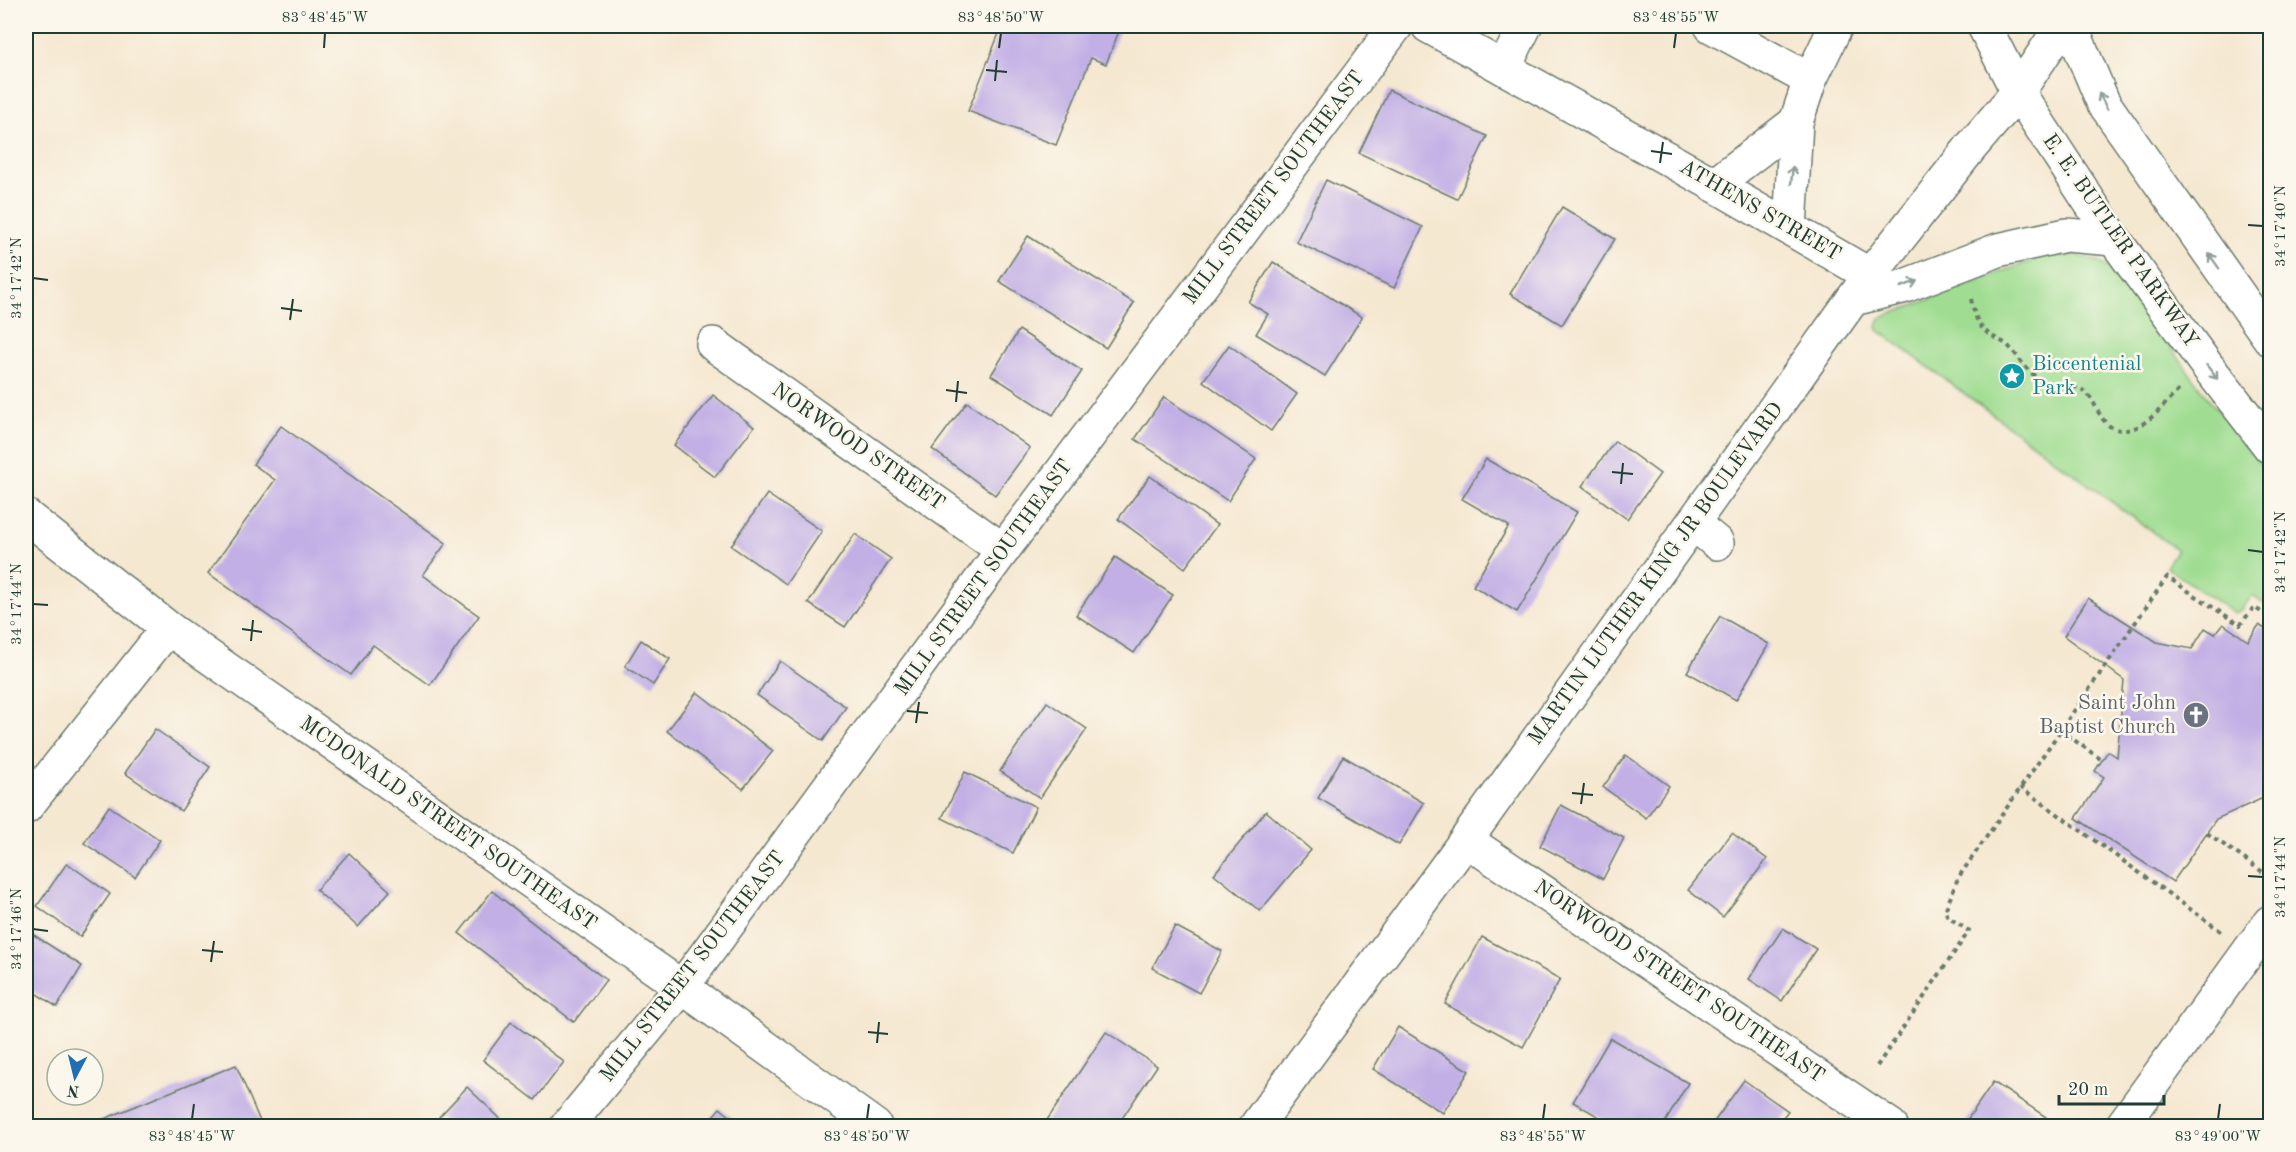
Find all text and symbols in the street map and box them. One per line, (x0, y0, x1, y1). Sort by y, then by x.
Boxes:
text: 83°48'45"W (282, 11, 368, 26)
text: 83°48'50"W (958, 11, 1044, 26)
text: 83°48'55"W (1633, 11, 1719, 26)
street label: MILL STREET SOUTHEAST (1179, 67, 1369, 309)
one-way arrow (2097, 93, 2108, 111)
street label: E. E. BUTLER PARKWAY (2038, 130, 2202, 352)
street label: ATHENS STREET (1676, 156, 1844, 266)
one-way arrow (1787, 166, 1798, 186)
text: 34°17'40"N (2274, 185, 2289, 267)
text: 34°17'42"N (10, 237, 25, 319)
one-way arrow (2208, 254, 2221, 270)
one-way arrow (1899, 278, 1918, 289)
place label: Biccentenial Park (2032, 354, 2142, 399)
place icon: Biccentenial Park (1997, 361, 2027, 391)
one-way arrow (2205, 364, 2218, 380)
street label: NORWOOD STREET (768, 379, 948, 515)
street label: MARTIN LUTHER KING JR BOULEVARD (1525, 399, 1787, 749)
street label: MILL STREET SOUTHEAST (891, 456, 1077, 700)
text: 34°17'42"N (2274, 511, 2289, 593)
text: 34°17'44"N (10, 563, 25, 645)
place label: Saint John Baptist Church (2039, 693, 2176, 738)
church icon: Saint John Baptist Church (2181, 700, 2211, 730)
street label: MCDONALD STREET SOUTHEAST (296, 713, 600, 935)
text: 34°17'44"N (2274, 836, 2289, 918)
street label: MILL STREET SOUTHEAST (597, 848, 789, 1086)
street label: NORWOOD STREET SOUTHEAST (1530, 877, 1828, 1087)
text: 34°17'46"N (10, 888, 25, 970)
north arrow (45, 1047, 105, 1107)
scale bar (2059, 1068, 2164, 1106)
text: N (66, 1081, 80, 1099)
text: 20 m (2068, 1081, 2108, 1099)
text: 83°48'45"W (149, 1130, 235, 1145)
text: 83°48'50"W (824, 1130, 910, 1145)
text: 83°48'55"W (1500, 1130, 1586, 1145)
text: 83°49'00"W (2175, 1130, 2261, 1145)

